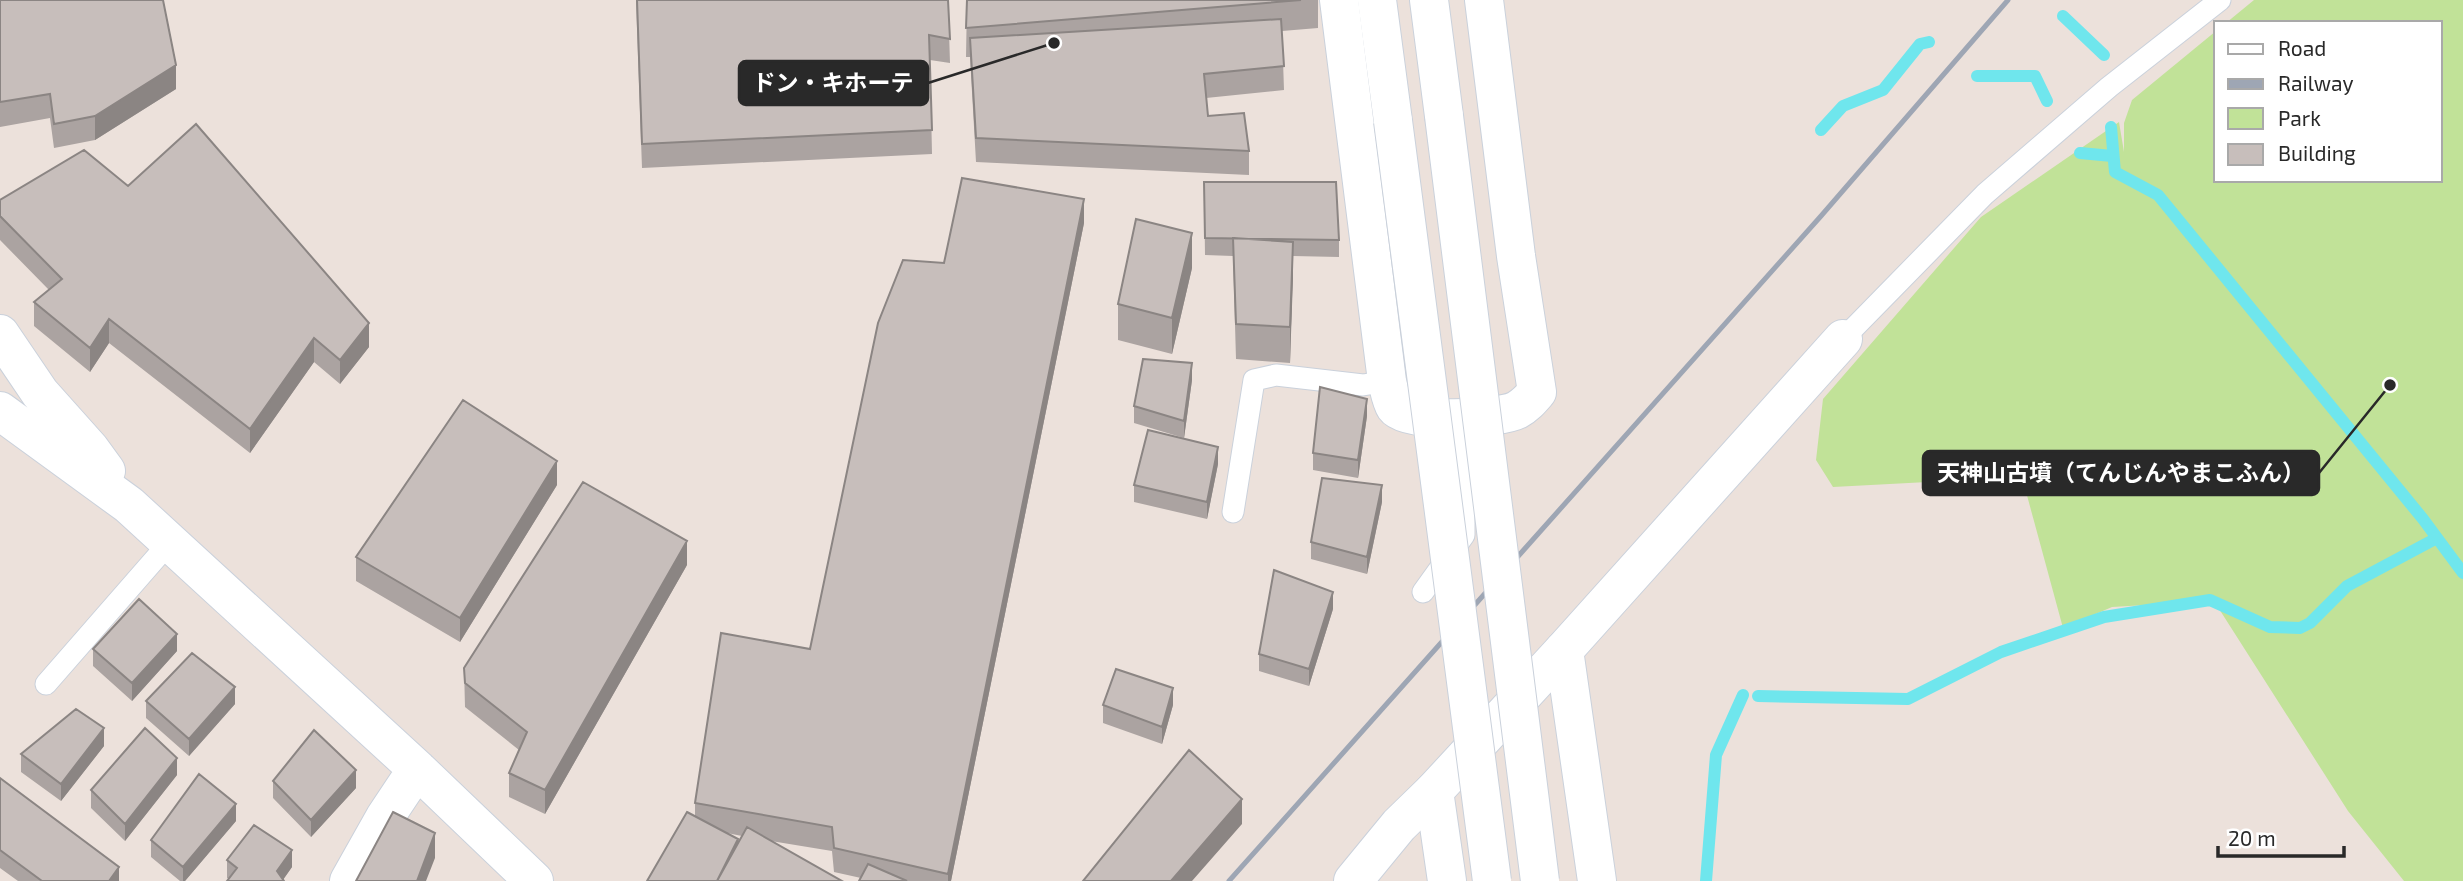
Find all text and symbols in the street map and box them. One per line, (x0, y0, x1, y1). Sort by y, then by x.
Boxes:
legend (2214, 21, 2442, 182)
text: Road (2278, 35, 2326, 60)
callout: ドン・キホーテ (739, 61, 928, 105)
text: ドン・キホーテ (753, 68, 914, 96)
text: Railway (2278, 70, 2354, 95)
text: Park (2278, 105, 2321, 130)
text: Building (2278, 140, 2356, 165)
callout: 天神山古墳（てんじんやまこふん） (1923, 451, 2319, 495)
text: 天神山古墳（てんじんやまこふん） (1937, 458, 2305, 486)
scale bar (2218, 814, 2344, 858)
text: 20 m (2228, 825, 2276, 850)

